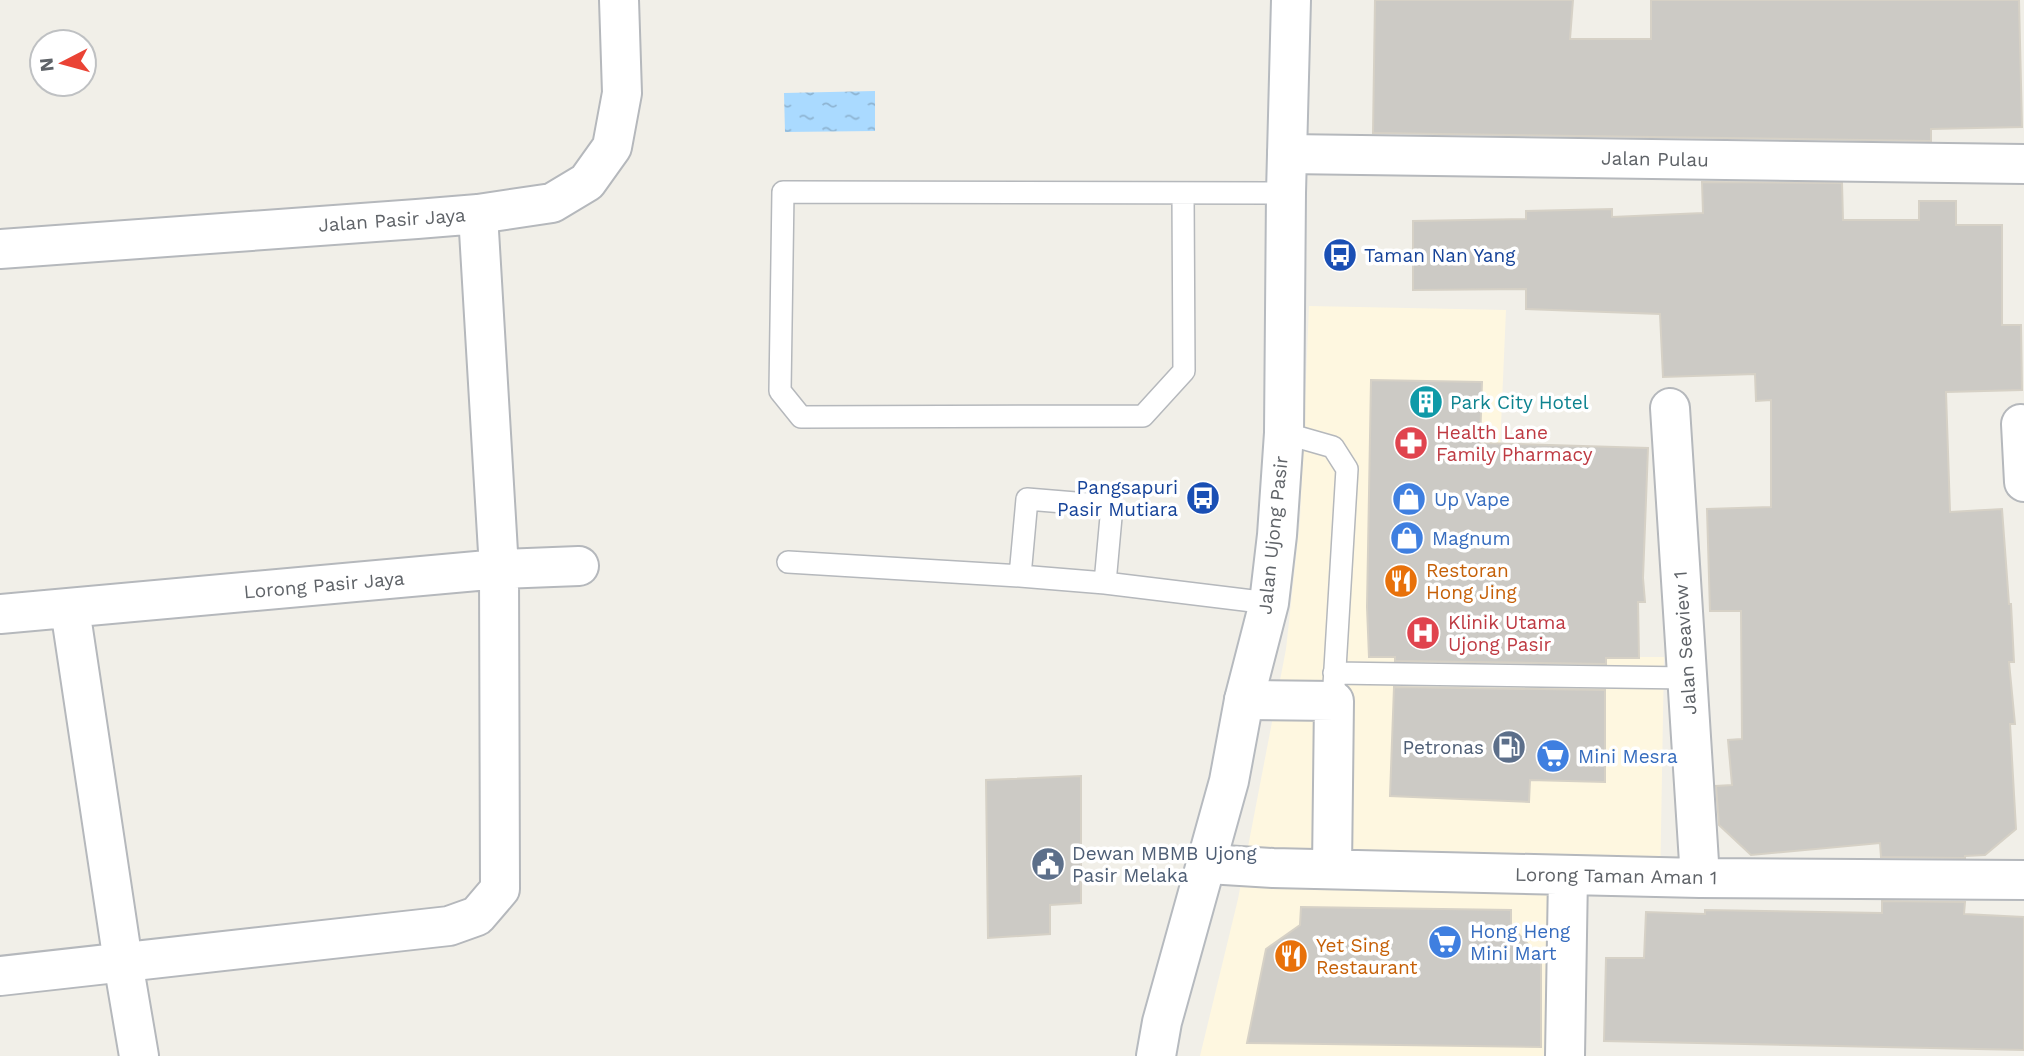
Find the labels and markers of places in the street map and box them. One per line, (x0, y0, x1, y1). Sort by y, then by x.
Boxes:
bus stop icon: Taman Nan Yang (1321, 236, 1359, 274)
place label: Taman Nan Yang (1364, 244, 1516, 267)
building icon: Park City Hotel (1407, 383, 1445, 421)
place label: Park City Hotel (1450, 391, 1589, 414)
place label: Health Lane Family Pharmacy (1436, 421, 1593, 466)
pharmacy icon: Health Lane Family Pharmacy (1392, 424, 1430, 462)
place label: Pangsapuri Pasir Mutiara (1057, 476, 1178, 521)
bus stop icon: Pangsapuri Pasir Mutiara (1184, 479, 1222, 517)
shop icon: Up Vape (1390, 480, 1428, 518)
place label: Up Vape (1434, 488, 1510, 511)
shop icon: Magnum (1388, 519, 1426, 557)
place label: Magnum (1432, 527, 1511, 550)
place label: Restoran Hong Jing (1426, 559, 1518, 604)
restaurant icon: Restoran Hong Jing (1382, 562, 1420, 600)
place label: Klinik Utama Ujong Pasir (1448, 611, 1566, 656)
hospital icon: Klinik Utama Ujong Pasir (1404, 614, 1442, 652)
fuel station icon: Petronas (1490, 728, 1528, 766)
place label: Petronas (1403, 736, 1484, 759)
supermarket icon: Mini Mesra (1534, 737, 1572, 775)
place label: Mini Mesra (1578, 745, 1678, 768)
place label: Dewan MBMB Ujong Pasir Melaka (1072, 842, 1257, 887)
public building icon: Dewan MBMB Ujong Pasir Melaka (1029, 845, 1067, 883)
place label: Hong Heng Mini Mart (1470, 920, 1571, 965)
supermarket icon: Hong Heng Mini Mart (1426, 923, 1464, 961)
place label: Yet Sing Restaurant (1316, 934, 1418, 979)
restaurant icon: Yet Sing Restaurant (1272, 937, 1310, 975)

